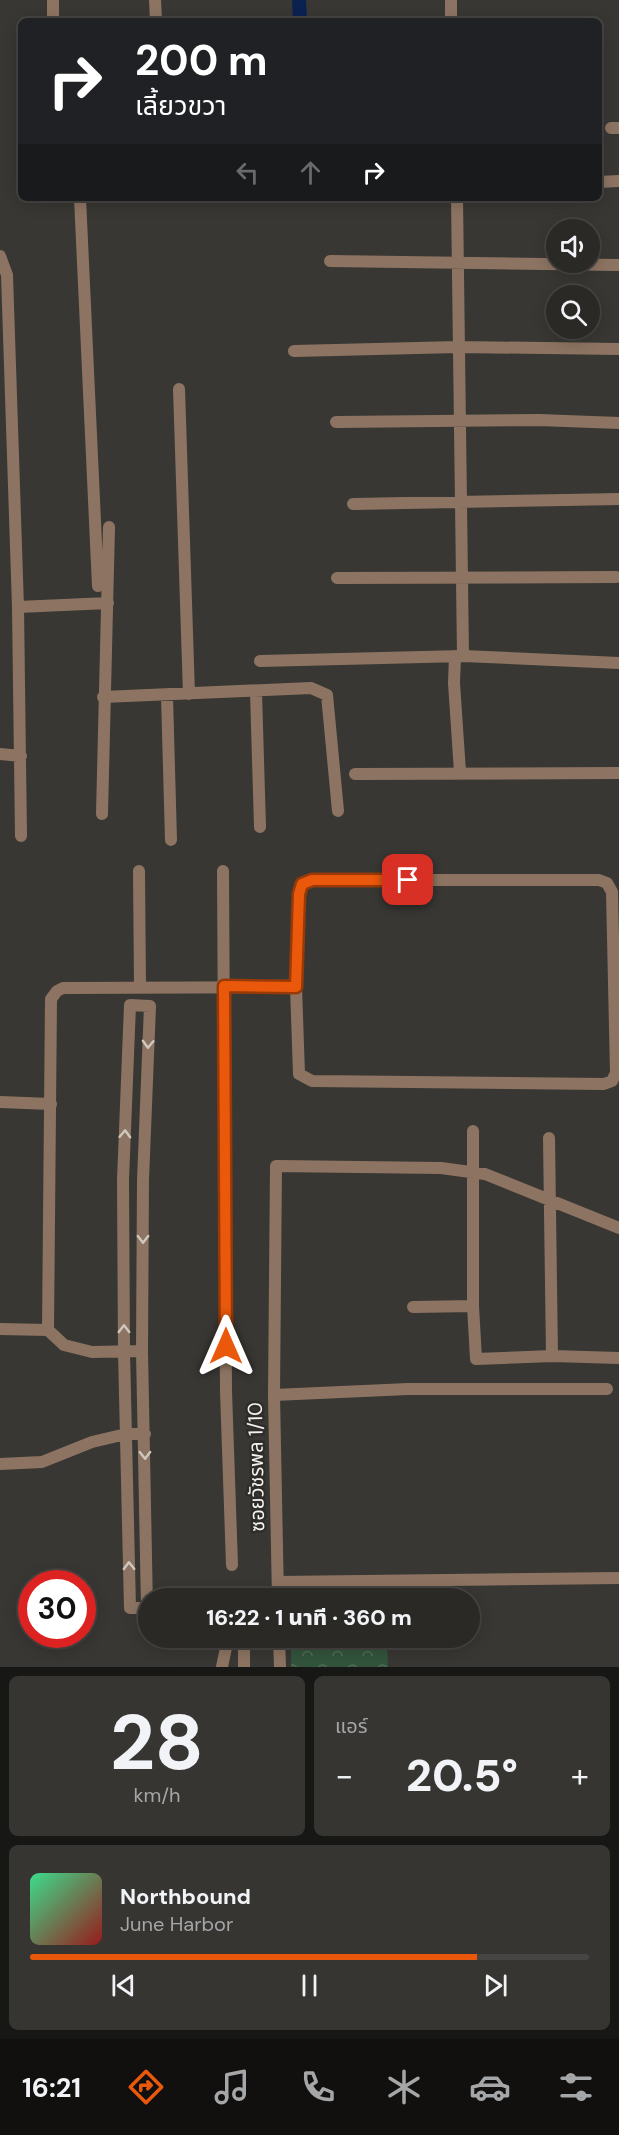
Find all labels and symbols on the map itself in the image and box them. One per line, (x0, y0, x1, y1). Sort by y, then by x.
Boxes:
pin (382, 854, 433, 905)
one-way arrow (142, 1040, 154, 1049)
one-way arrow (118, 1129, 131, 1138)
one-way arrow (136, 1235, 149, 1244)
position arrow (194, 1314, 258, 1378)
one-way arrow (117, 1324, 130, 1333)
street label: ซอยวัชรพล 1/10 (242, 1402, 270, 1532)
one-way arrow (139, 1451, 151, 1460)
one-way arrow (123, 1561, 136, 1570)
speed limit sign: 30 (18, 1570, 96, 1648)

